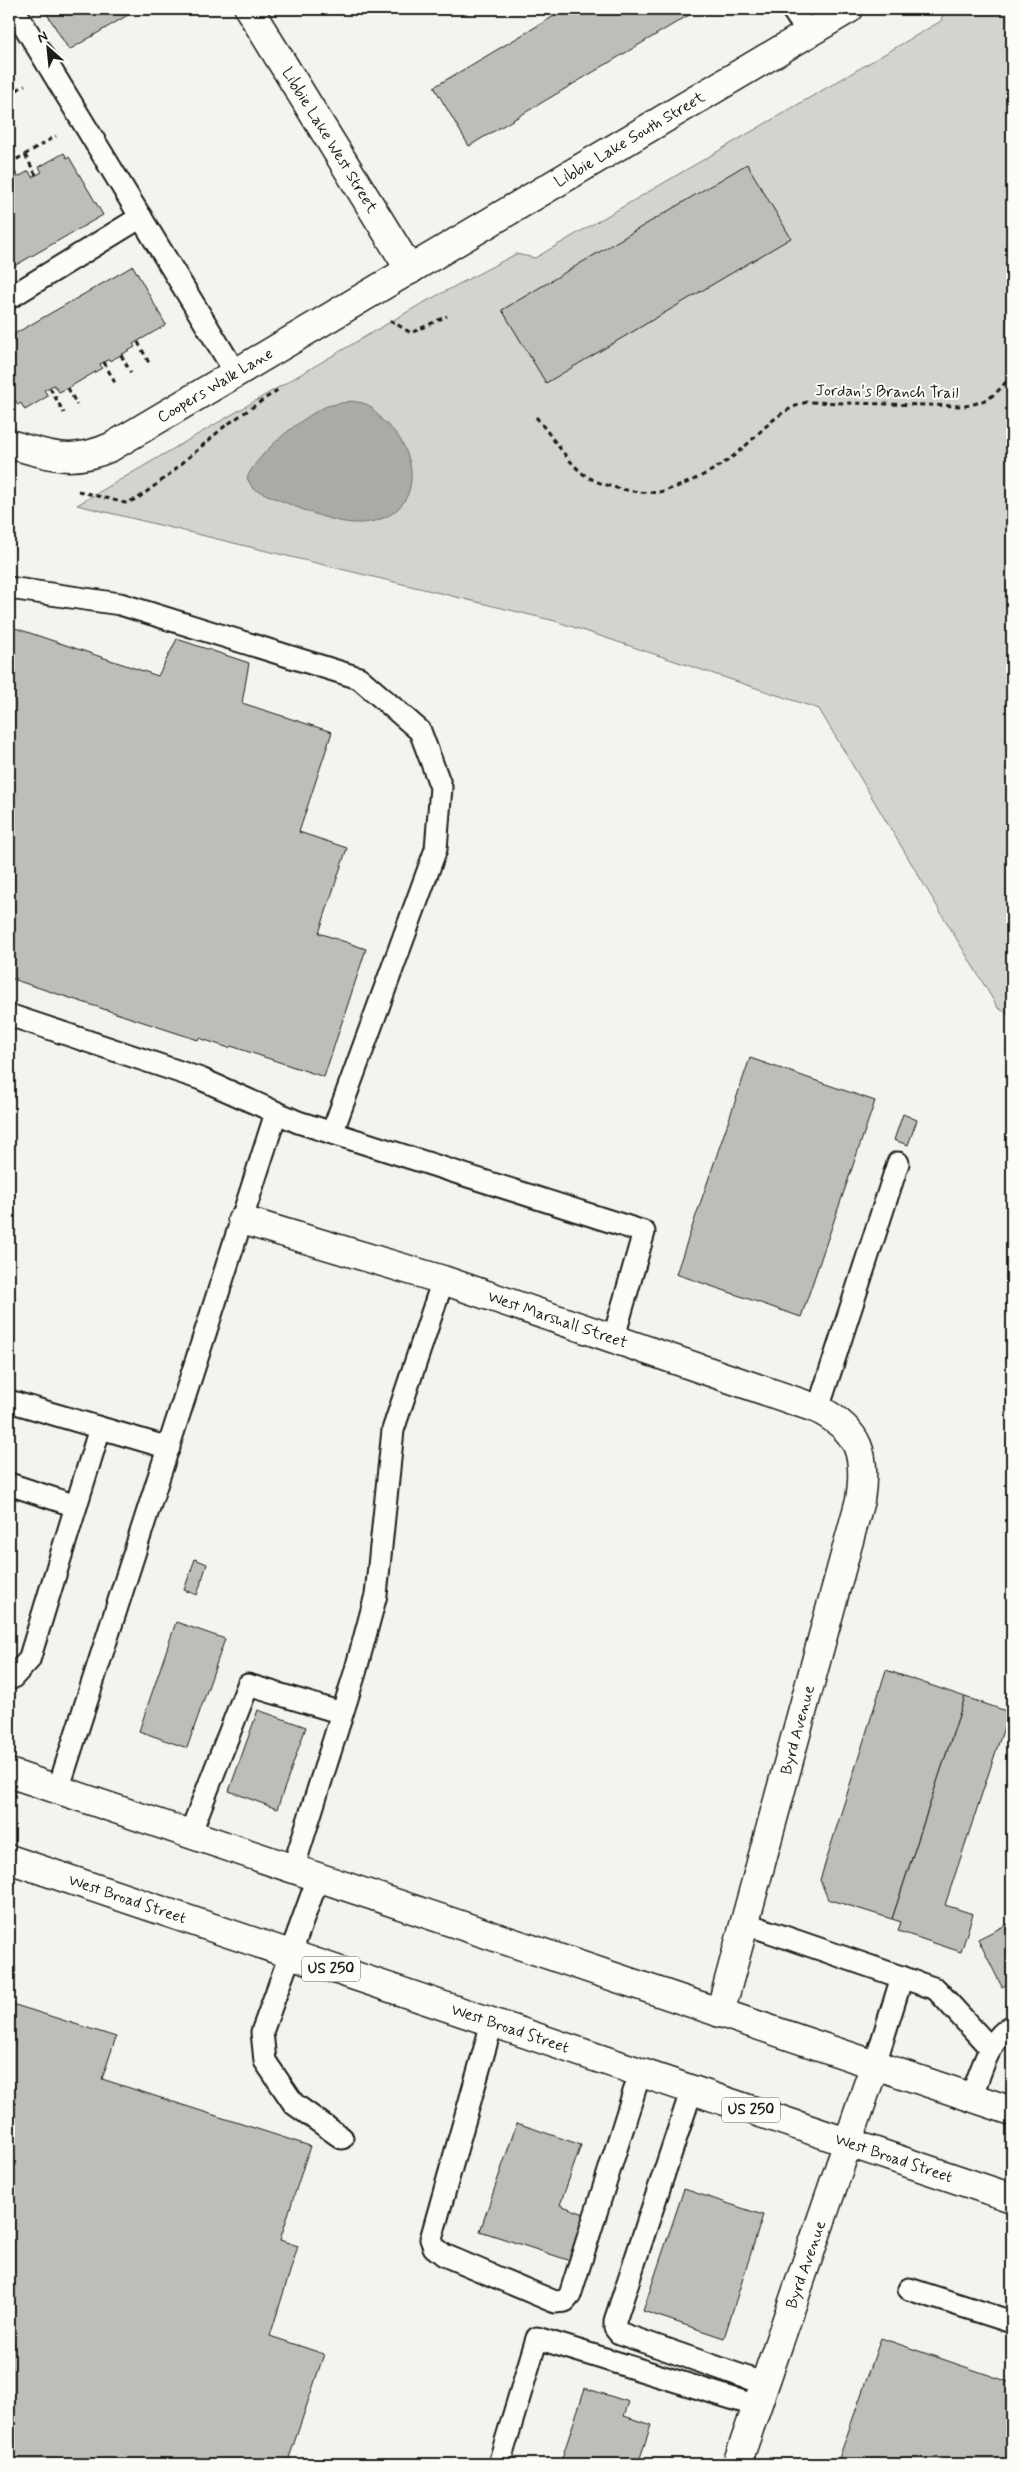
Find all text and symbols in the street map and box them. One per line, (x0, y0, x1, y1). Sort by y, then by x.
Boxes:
north arrow (22, 22, 72, 72)
text: N (34, 27, 51, 47)
street label: Libbie Lake West Street (277, 63, 383, 217)
street label: Libbie Lake South Street (550, 86, 709, 192)
street label: Coopers Walk Lane (153, 343, 277, 428)
street label: Jordan's Branch Trail (815, 380, 959, 404)
street label: West Marshall Street (485, 1286, 631, 1353)
street label: Byrd Avenue (776, 1683, 820, 1777)
street label: West Broad Street (66, 1869, 189, 1929)
road number: US 250 (302, 1956, 360, 1982)
street label: West Broad Street (449, 1999, 572, 2058)
road number: US 250 (722, 2098, 780, 2122)
street label: West Broad Street (832, 2128, 955, 2188)
street label: Byrd Avenue (781, 2218, 831, 2311)

